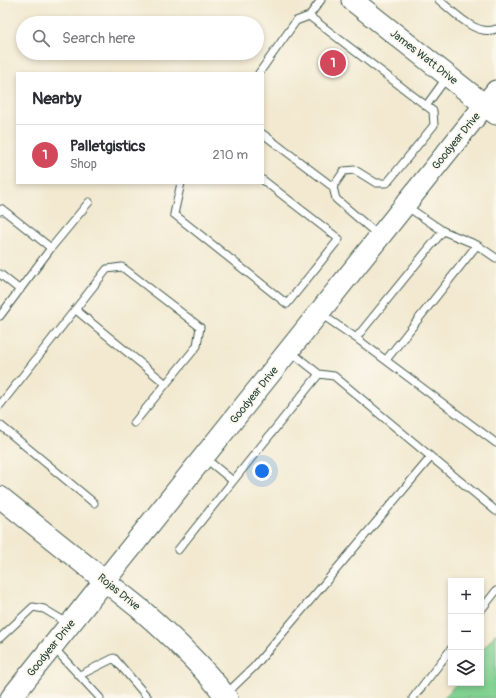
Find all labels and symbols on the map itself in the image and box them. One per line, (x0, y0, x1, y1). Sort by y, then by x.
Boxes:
street label: James Watt Drive (388, 27, 461, 88)
pin: 1 (320, 48, 346, 78)
street label: Goodyear Drive (429, 109, 483, 172)
street label: Goodyear Drive (227, 363, 281, 426)
your location (252, 461, 272, 481)
street label: Rojas Drive (95, 571, 143, 613)
street label: Goodyear Drive (24, 616, 78, 679)

